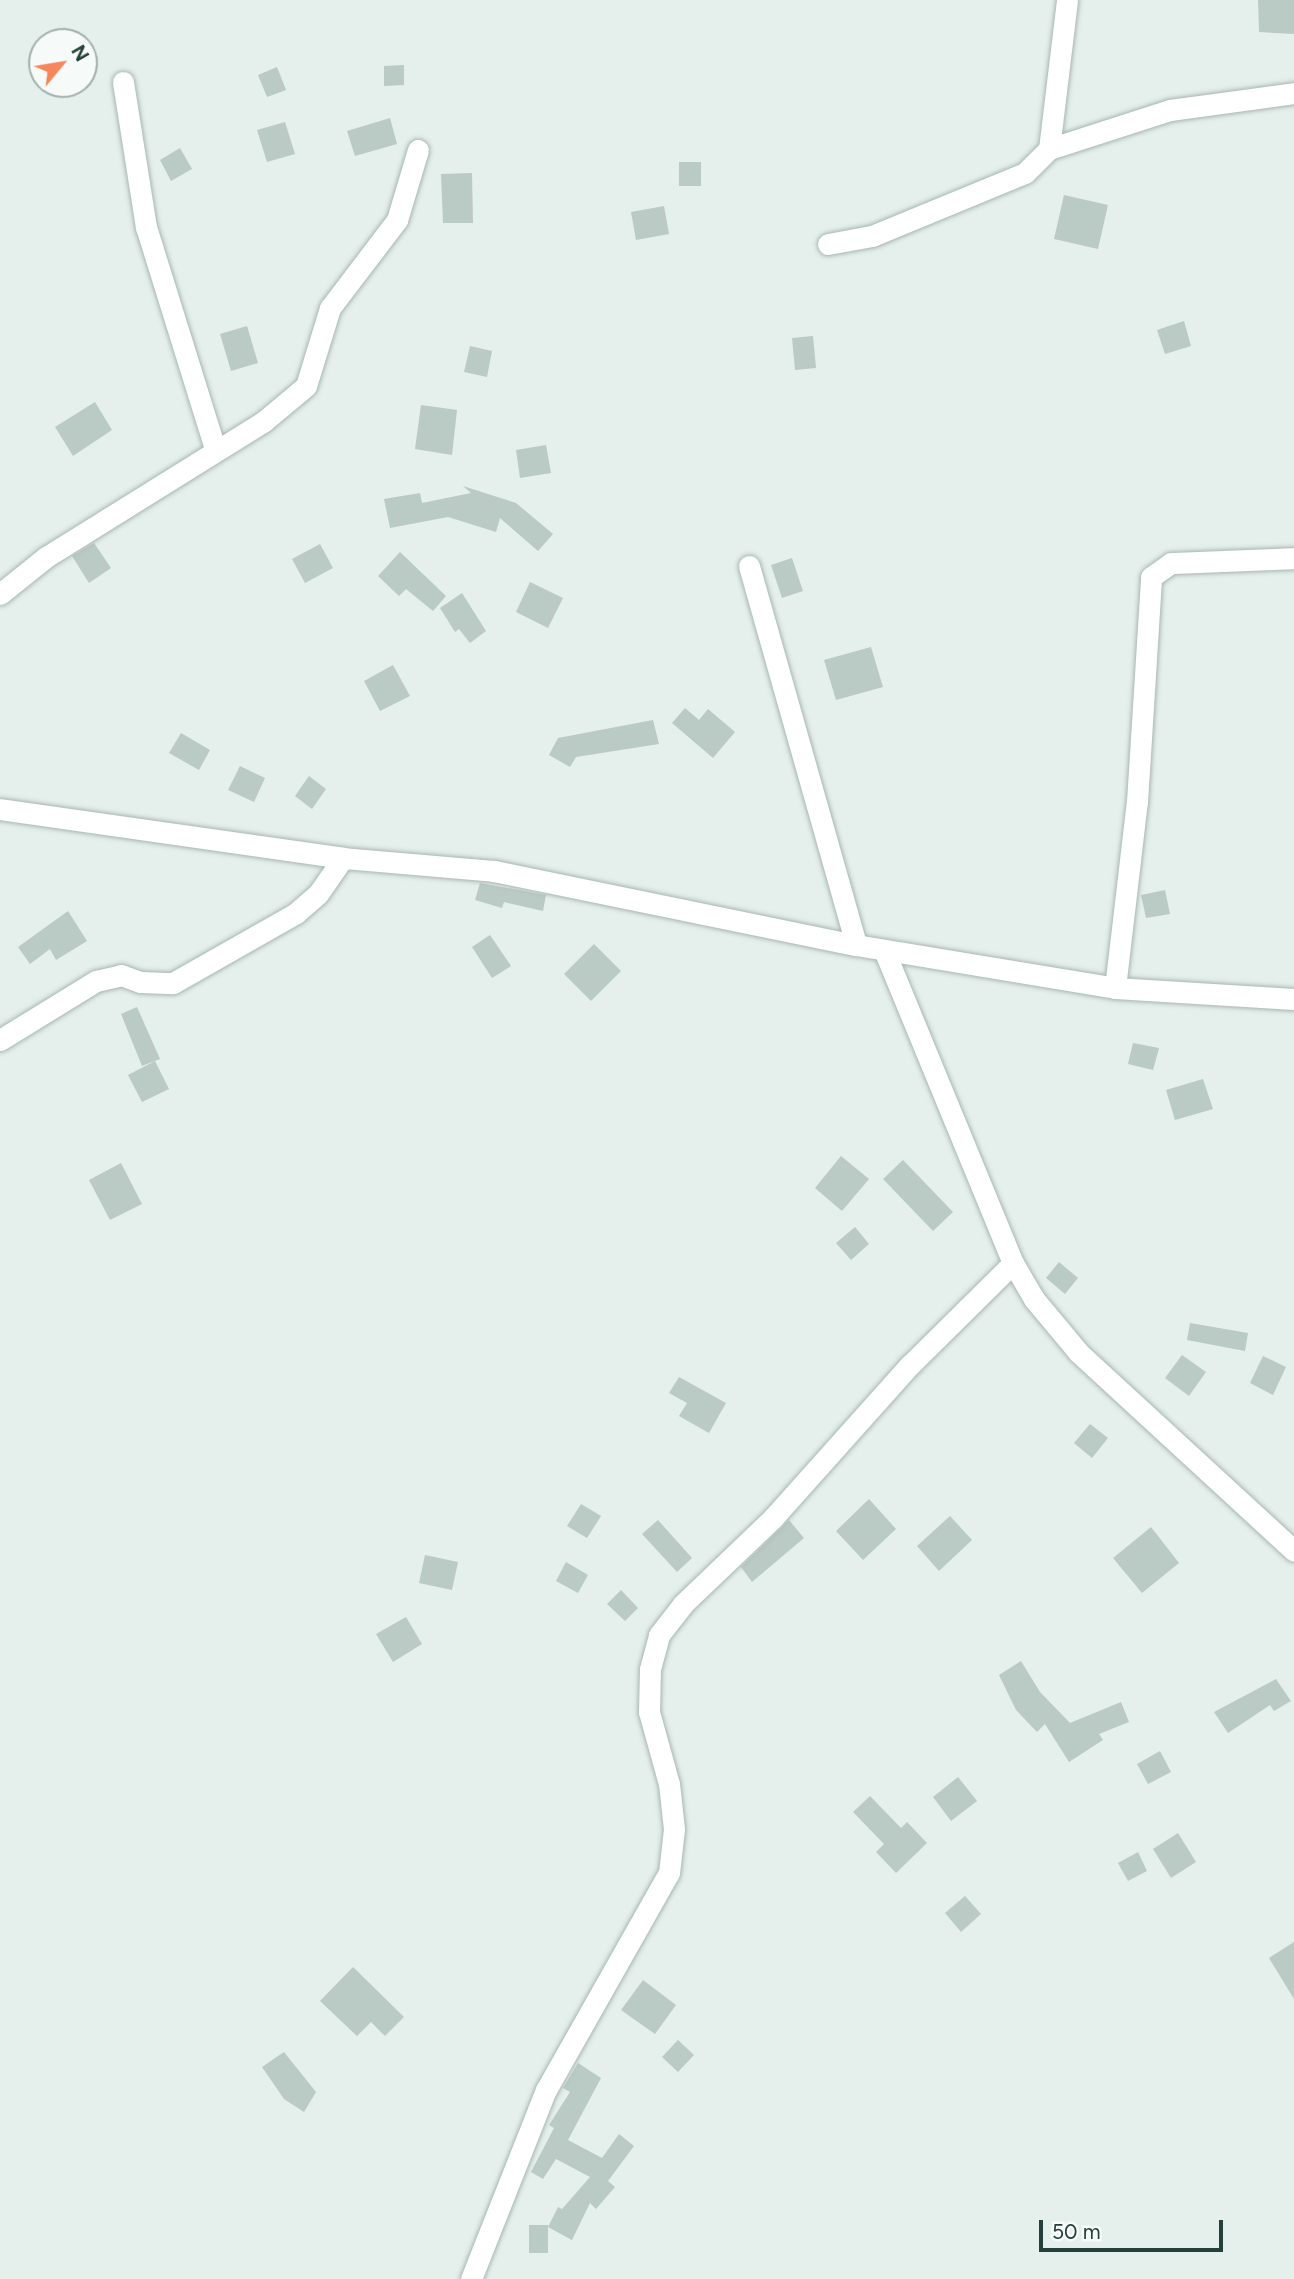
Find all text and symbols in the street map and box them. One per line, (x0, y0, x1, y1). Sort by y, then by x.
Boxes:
north arrow (28, 28, 98, 98)
text: N (66, 41, 94, 65)
scale bar (1042, 2206, 1226, 2250)
text: 50 m (1052, 2219, 1101, 2244)

